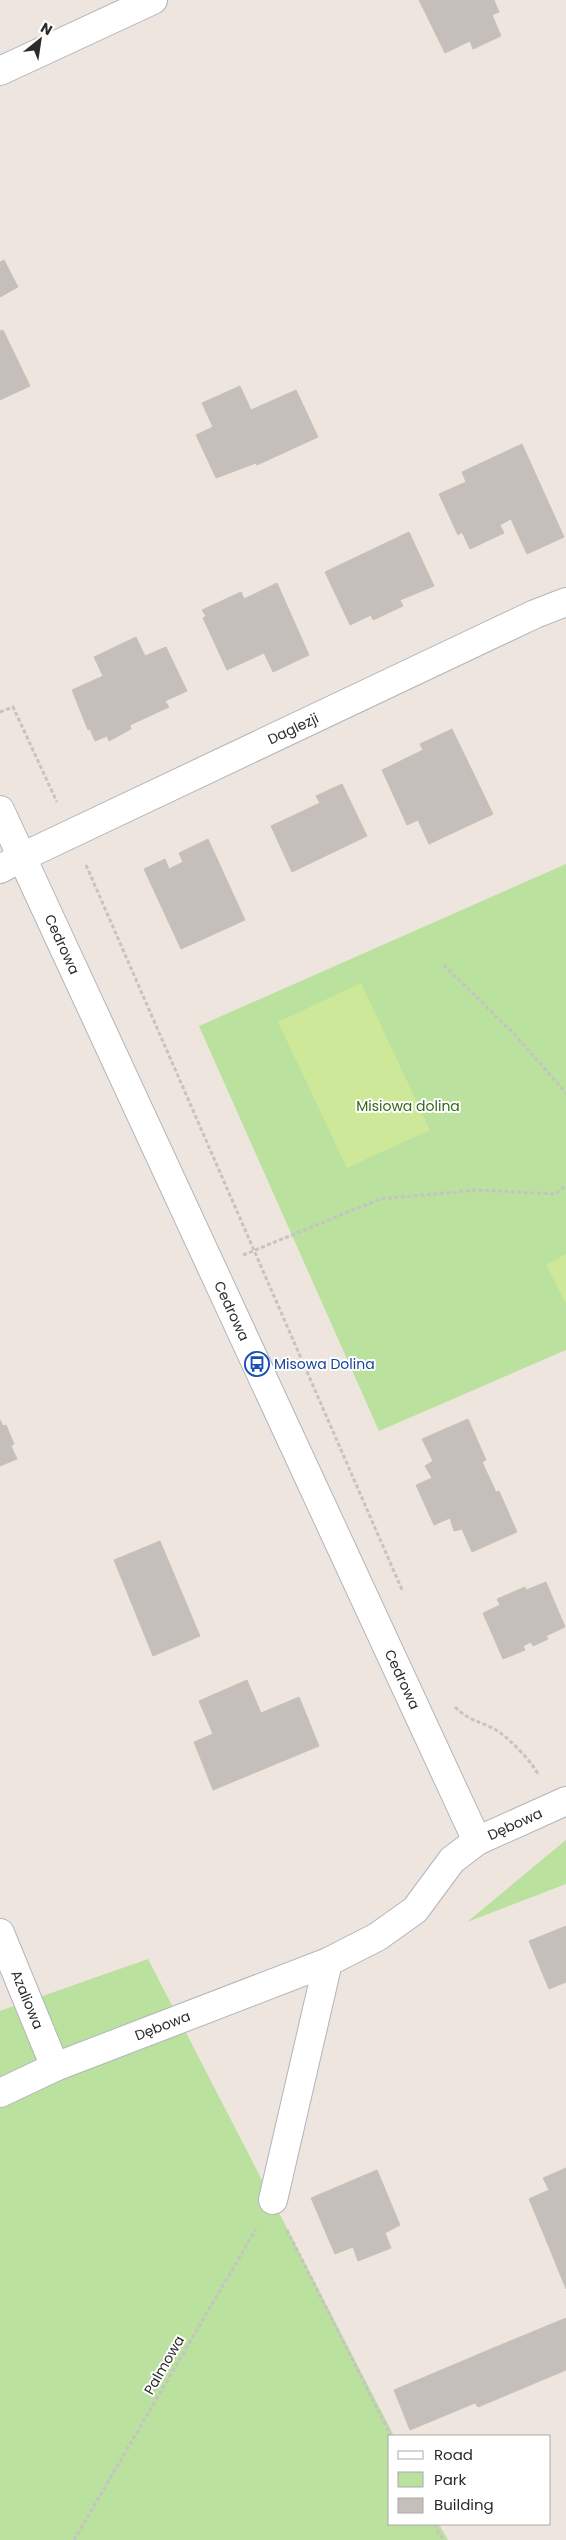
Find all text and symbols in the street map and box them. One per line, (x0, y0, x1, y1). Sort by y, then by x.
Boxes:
north arrow (15, 15, 65, 65)
text: N (37, 17, 56, 40)
street label: Daglezji (264, 708, 322, 749)
street label: Cedrowa (40, 911, 85, 978)
park label: Misiowa dolina (356, 1096, 460, 1116)
street label: Cedrowa (209, 1278, 254, 1344)
bus stop icon: Misowa Dolina (244, 1351, 270, 1377)
place label: Misowa Dolina (274, 1354, 375, 1374)
street label: Cedrowa (380, 1646, 425, 1713)
street label: Dębowa (484, 1803, 545, 1845)
street label: Azaliowa (6, 1967, 48, 2032)
street label: Dębowa (132, 2006, 193, 2045)
street label: Palmowa (139, 2332, 189, 2398)
legend (388, 2435, 551, 2525)
text: Road (434, 2444, 473, 2465)
text: Park (434, 2469, 466, 2490)
text: Building (434, 2494, 494, 2515)

